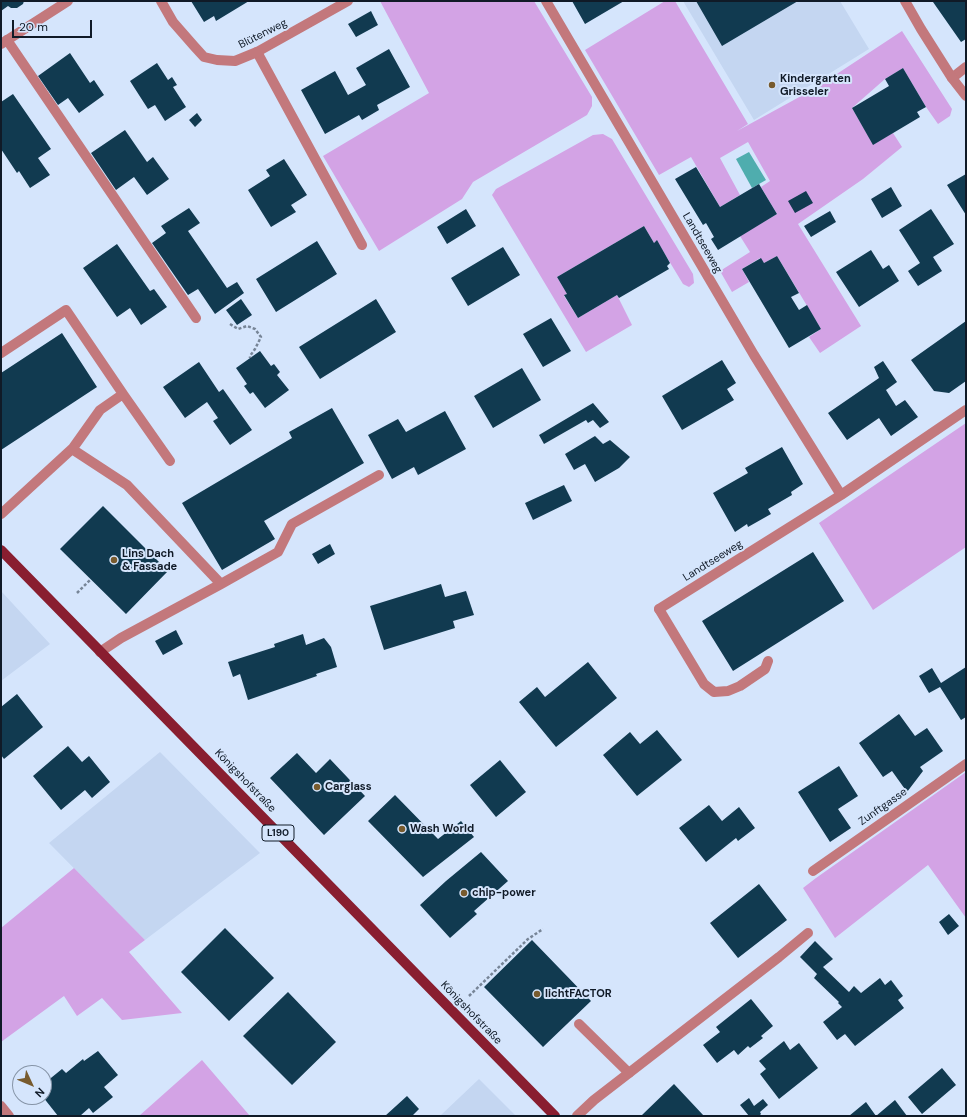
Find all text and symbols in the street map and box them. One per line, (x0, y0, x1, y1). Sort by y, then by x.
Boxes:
scale bar (14, 12, 94, 38)
street label: Blütenweg (237, 16, 289, 52)
text: 20 m (19, 19, 48, 35)
place label: Kindergarten Grisseler (780, 72, 851, 98)
marker: Kindergarten Grisseler (767, 80, 777, 90)
street label: Landtseeweg (679, 210, 725, 276)
street label: Landtseeweg (681, 537, 745, 585)
place label: Lins Dach & Fassade (122, 547, 177, 573)
marker: Lins Dach & Fassade (109, 555, 119, 565)
street label: Königshofstraße (212, 747, 278, 815)
place label: Carglass (325, 780, 372, 794)
marker: Carglass (312, 782, 322, 792)
street label: Zunftgasse (856, 786, 910, 828)
place label: Wash World (410, 822, 474, 836)
marker: Wash World (397, 824, 407, 834)
road number: L190 (262, 825, 294, 841)
place label: chip-power (472, 886, 536, 900)
marker: chip-power (459, 888, 469, 898)
street label: Königshofstraße (438, 979, 504, 1047)
place label: lichtFACTOR (545, 987, 612, 1001)
marker: lichtFACTOR (532, 989, 542, 999)
north arrow (12, 1065, 52, 1105)
text: N (32, 1085, 48, 1100)

